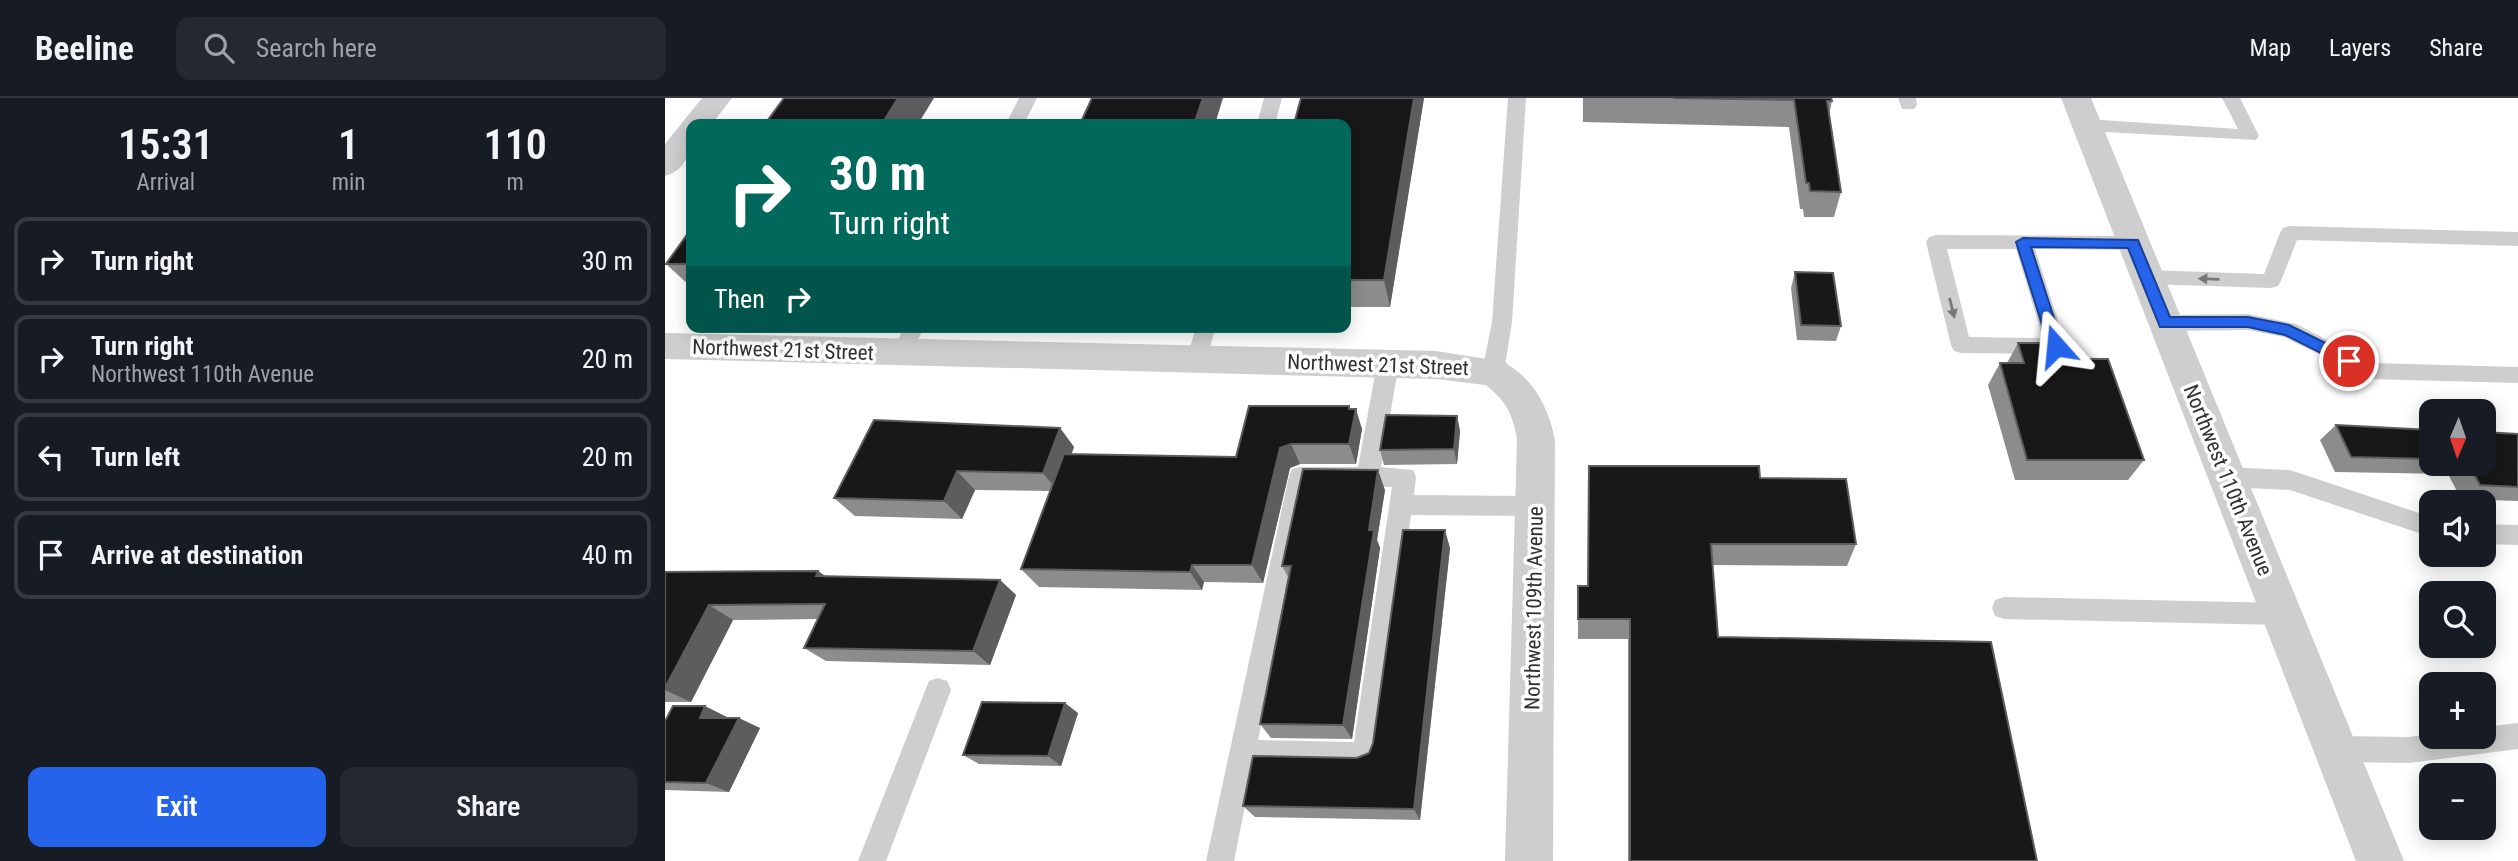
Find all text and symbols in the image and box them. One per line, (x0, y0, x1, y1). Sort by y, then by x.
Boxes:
search box (176, 17, 666, 80)
text: Beeline (35, 29, 134, 68)
icon: search (200, 29, 238, 67)
text: Search here (256, 33, 377, 63)
text: Map (2250, 34, 2291, 62)
text: Layers (2329, 34, 2391, 62)
text: Share (2429, 34, 2483, 62)
text: 15:31 (118, 120, 214, 169)
text: 1 (338, 120, 359, 169)
text: 110 (484, 120, 547, 169)
text: 30 m (829, 145, 926, 202)
icon: right (714, 147, 805, 238)
text: Arrival (137, 169, 195, 196)
text: min (332, 169, 365, 196)
text: m (507, 169, 524, 196)
text: Turn right (829, 204, 950, 242)
icon: right (32, 242, 70, 280)
text: Turn right (91, 246, 193, 276)
text: 30 m (582, 246, 633, 276)
one-way arrow (2198, 273, 2220, 284)
icon: right (779, 280, 817, 318)
text: Then (714, 284, 765, 314)
one-way arrow (1947, 297, 1958, 319)
position arrow (2019, 309, 2093, 383)
text: Turn right (91, 331, 193, 361)
pin (2319, 331, 2379, 391)
street label: Northwest 21st Street (692, 335, 874, 365)
icon: right (32, 340, 70, 378)
icon: arrive (2330, 342, 2368, 380)
text: 20 m (582, 344, 633, 374)
street label: Northwest 21st Street (1287, 350, 1469, 380)
text: Northwest 110th Avenue (91, 361, 314, 388)
street label: Northwest 110th Avenue (2179, 381, 2277, 579)
north arrow (2419, 399, 2495, 476)
map controls (2419, 399, 2496, 840)
icon: left (32, 438, 70, 476)
text: Turn left (91, 442, 180, 472)
text: 20 m (582, 442, 633, 472)
button: sound (2419, 490, 2496, 567)
street label: Northwest 109th Avenue (1520, 506, 1548, 710)
icon: arrive (32, 536, 70, 574)
text: Arrive at destination (91, 540, 303, 570)
text: 40 m (582, 540, 633, 570)
button: search (2419, 581, 2496, 658)
button: + (2419, 672, 2496, 749)
button: − (2419, 763, 2496, 840)
button: Exit (28, 767, 326, 847)
button: Share (340, 767, 637, 847)

